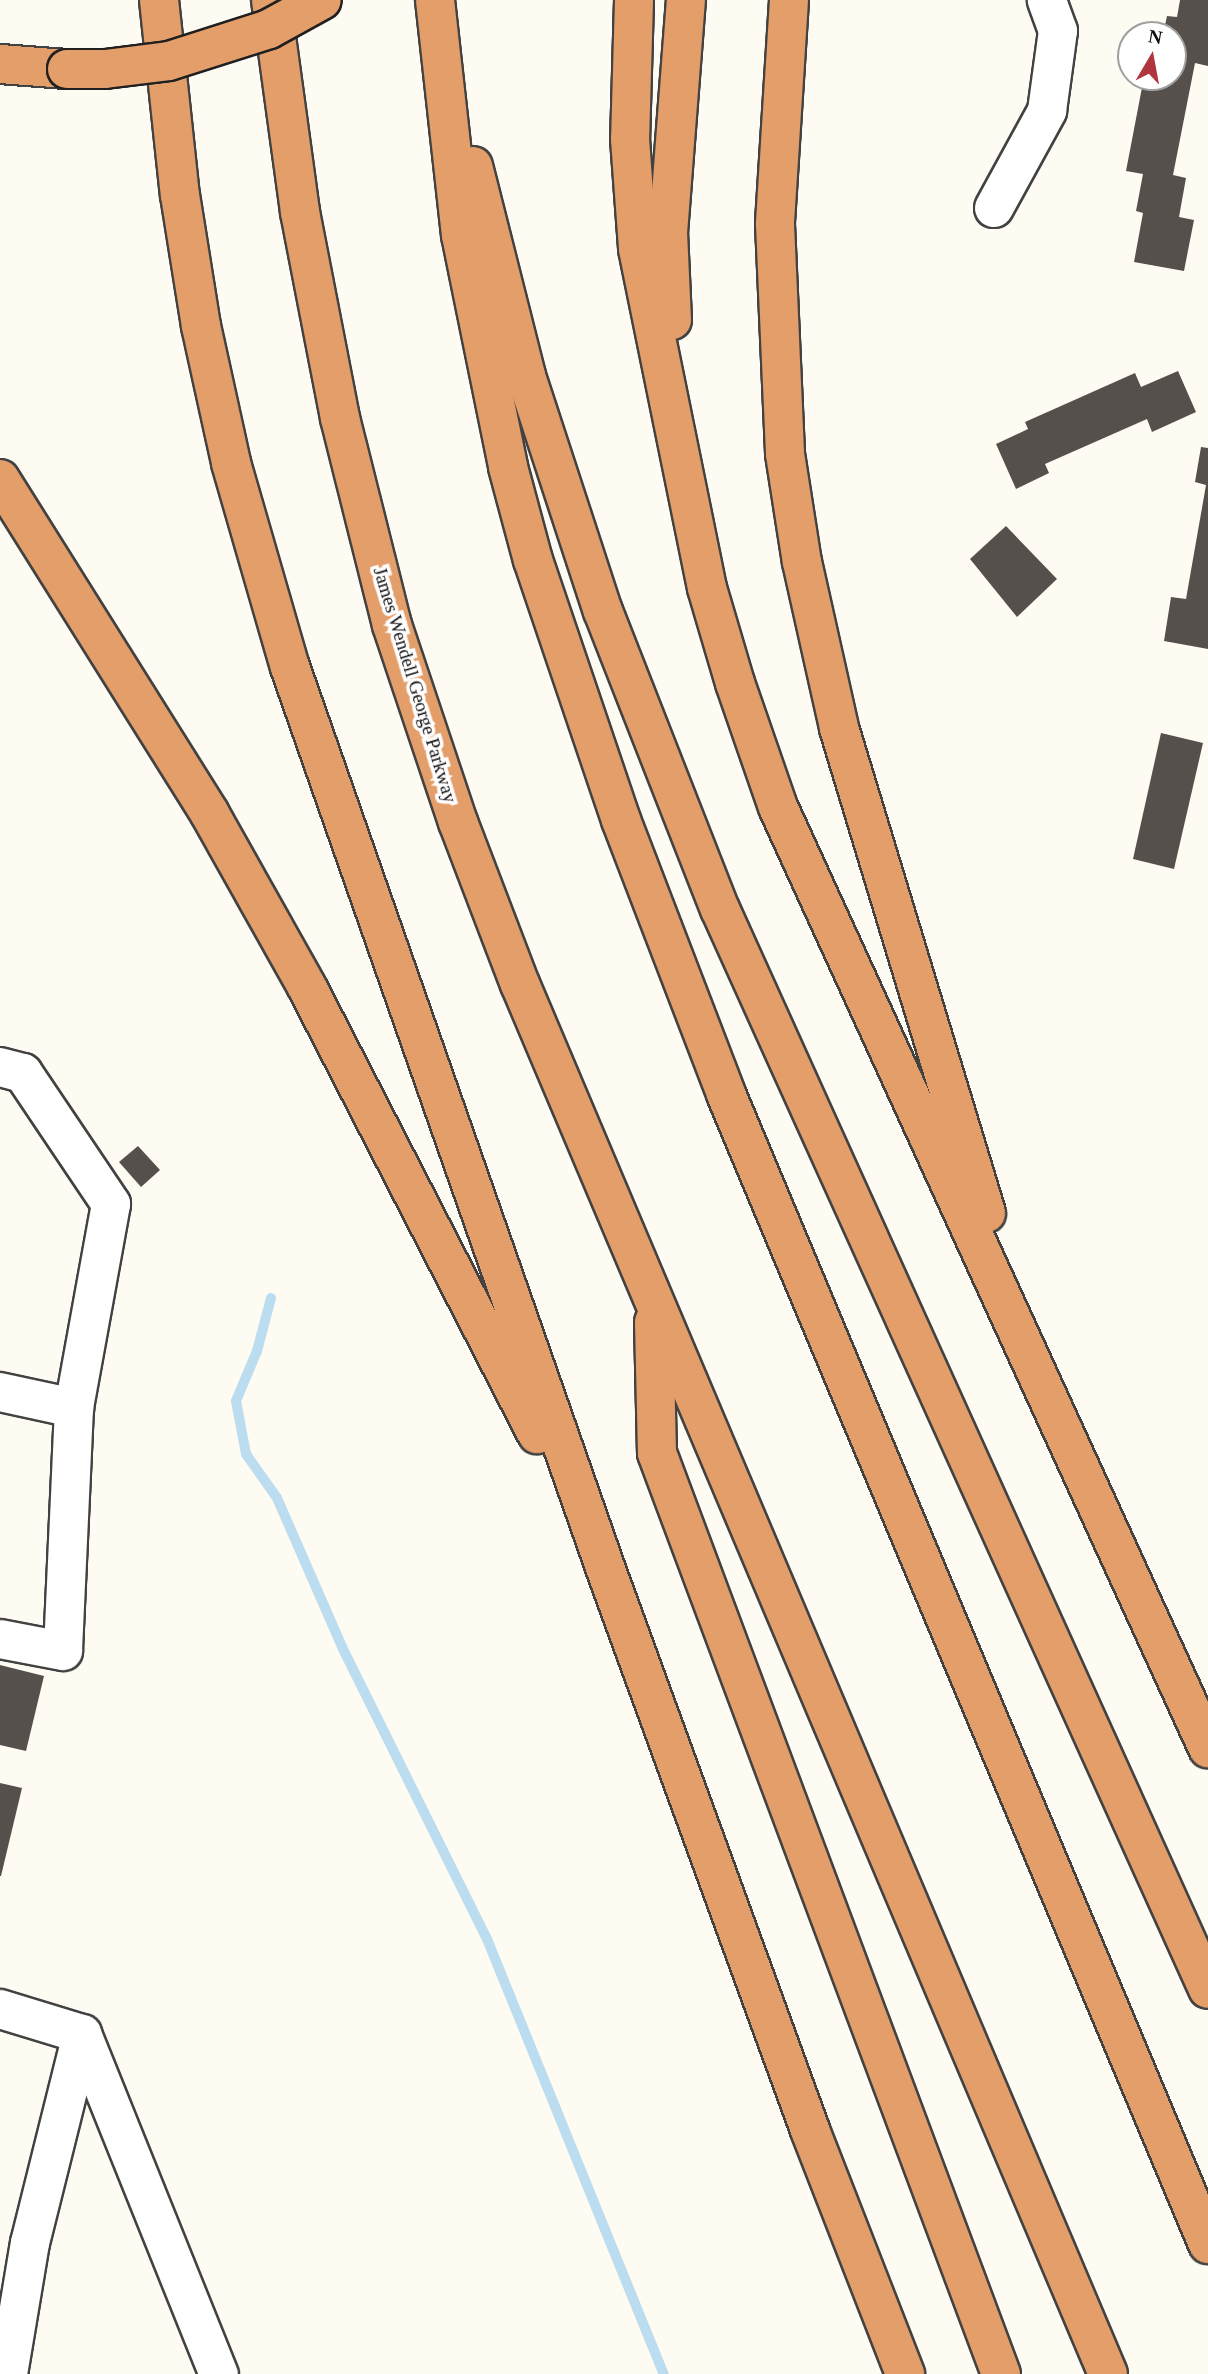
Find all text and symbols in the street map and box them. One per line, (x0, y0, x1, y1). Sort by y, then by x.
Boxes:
north arrow (1117, 21, 1187, 91)
text: N (1147, 25, 1164, 48)
street label: James Wendell George Parkway (368, 564, 462, 806)

